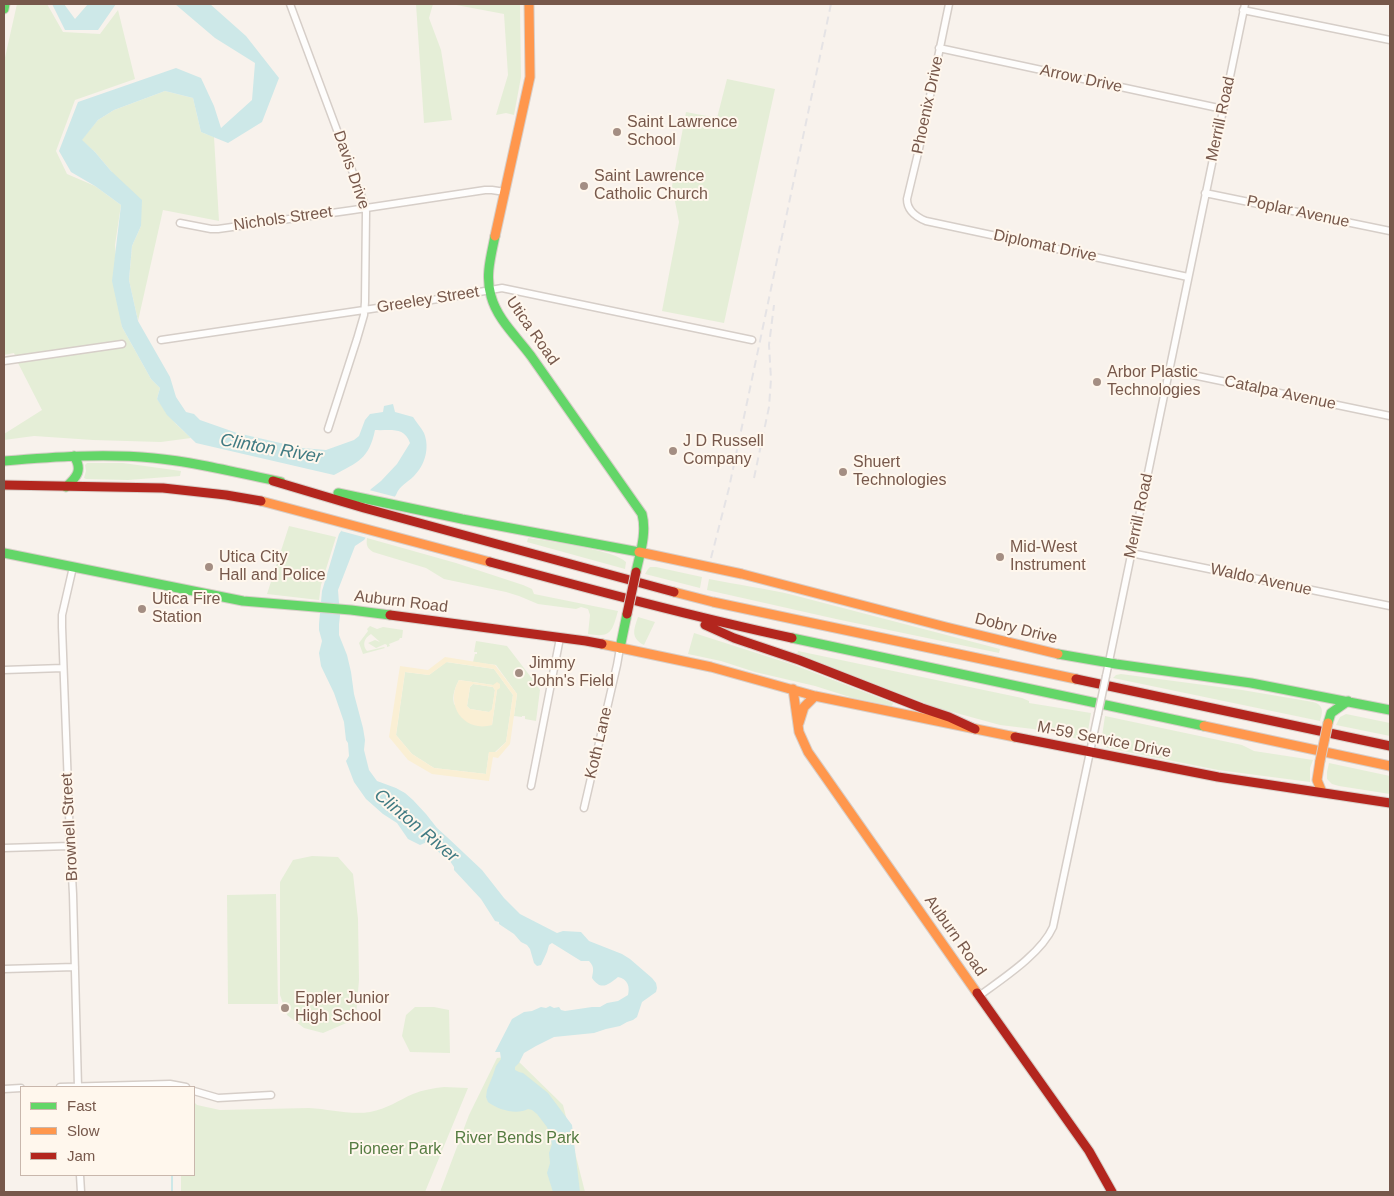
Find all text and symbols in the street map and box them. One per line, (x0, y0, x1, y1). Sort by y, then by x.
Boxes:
street label: Phoenix Drive (908, 54, 948, 156)
street label: Arrow Drive (1038, 61, 1124, 97)
street label: Merrill Road (1203, 75, 1239, 163)
place label: Saint Lawrence School (627, 113, 737, 151)
marker: Saint Lawrence School (611, 126, 623, 138)
street label: Davis Drive (329, 128, 373, 212)
place label: Saint Lawrence Catholic Church (594, 167, 708, 205)
marker: Saint Lawrence Catholic Church (578, 180, 590, 192)
street label: Poplar Avenue (1245, 192, 1351, 232)
street label: Nichols Street (232, 203, 334, 235)
street label: Diplomat Drive (992, 226, 1098, 266)
street label: Greeley Street (376, 282, 480, 318)
street label: Utica Road (501, 293, 563, 369)
place label: Arbor Plastic Technologies (1107, 363, 1200, 401)
street label: Catalpa Avenue (1222, 372, 1338, 414)
marker: Arbor Plastic Technologies (1091, 376, 1103, 388)
water label: Clinton River (218, 429, 324, 469)
place label: J D Russell Company (683, 432, 764, 470)
marker: J D Russell Company (667, 445, 679, 457)
place label: Shuert Technologies (853, 453, 946, 491)
marker: Shuert Technologies (837, 466, 849, 478)
street label: Merrill Road (1121, 472, 1157, 560)
place label: Mid-West Instrument (1010, 538, 1086, 576)
place label: Utica City Hall and Police (219, 548, 326, 586)
marker: Mid-West Instrument (994, 551, 1006, 563)
street label: Waldo Avenue (1209, 560, 1313, 600)
marker: Utica City Hall and Police (203, 561, 215, 573)
street label: Auburn Road (353, 587, 449, 617)
place label: Utica Fire Station (152, 590, 220, 628)
marker: Utica Fire Station (136, 603, 148, 615)
street label: Dobry Drive (973, 609, 1059, 649)
place label: Jimmy John's Field (529, 654, 614, 692)
marker: Jimmy John's Field (513, 667, 525, 679)
street label: Koth Lane (581, 705, 617, 781)
street label: M-59 Service Drive (1035, 718, 1173, 762)
street label: Brownell Street (58, 772, 82, 882)
water label: Clinton River (370, 785, 462, 867)
street label: Auburn Road (920, 892, 990, 980)
place label: Eppler Junior High School (295, 989, 389, 1027)
marker: Eppler Junior High School (279, 1002, 291, 1014)
legend (20, 1086, 195, 1176)
text: Fast (67, 1097, 96, 1114)
text: Slow (67, 1122, 100, 1139)
park label: River Bends Park (455, 1129, 579, 1149)
park label: Pioneer Park (349, 1140, 441, 1160)
text: Jam (67, 1147, 95, 1164)

